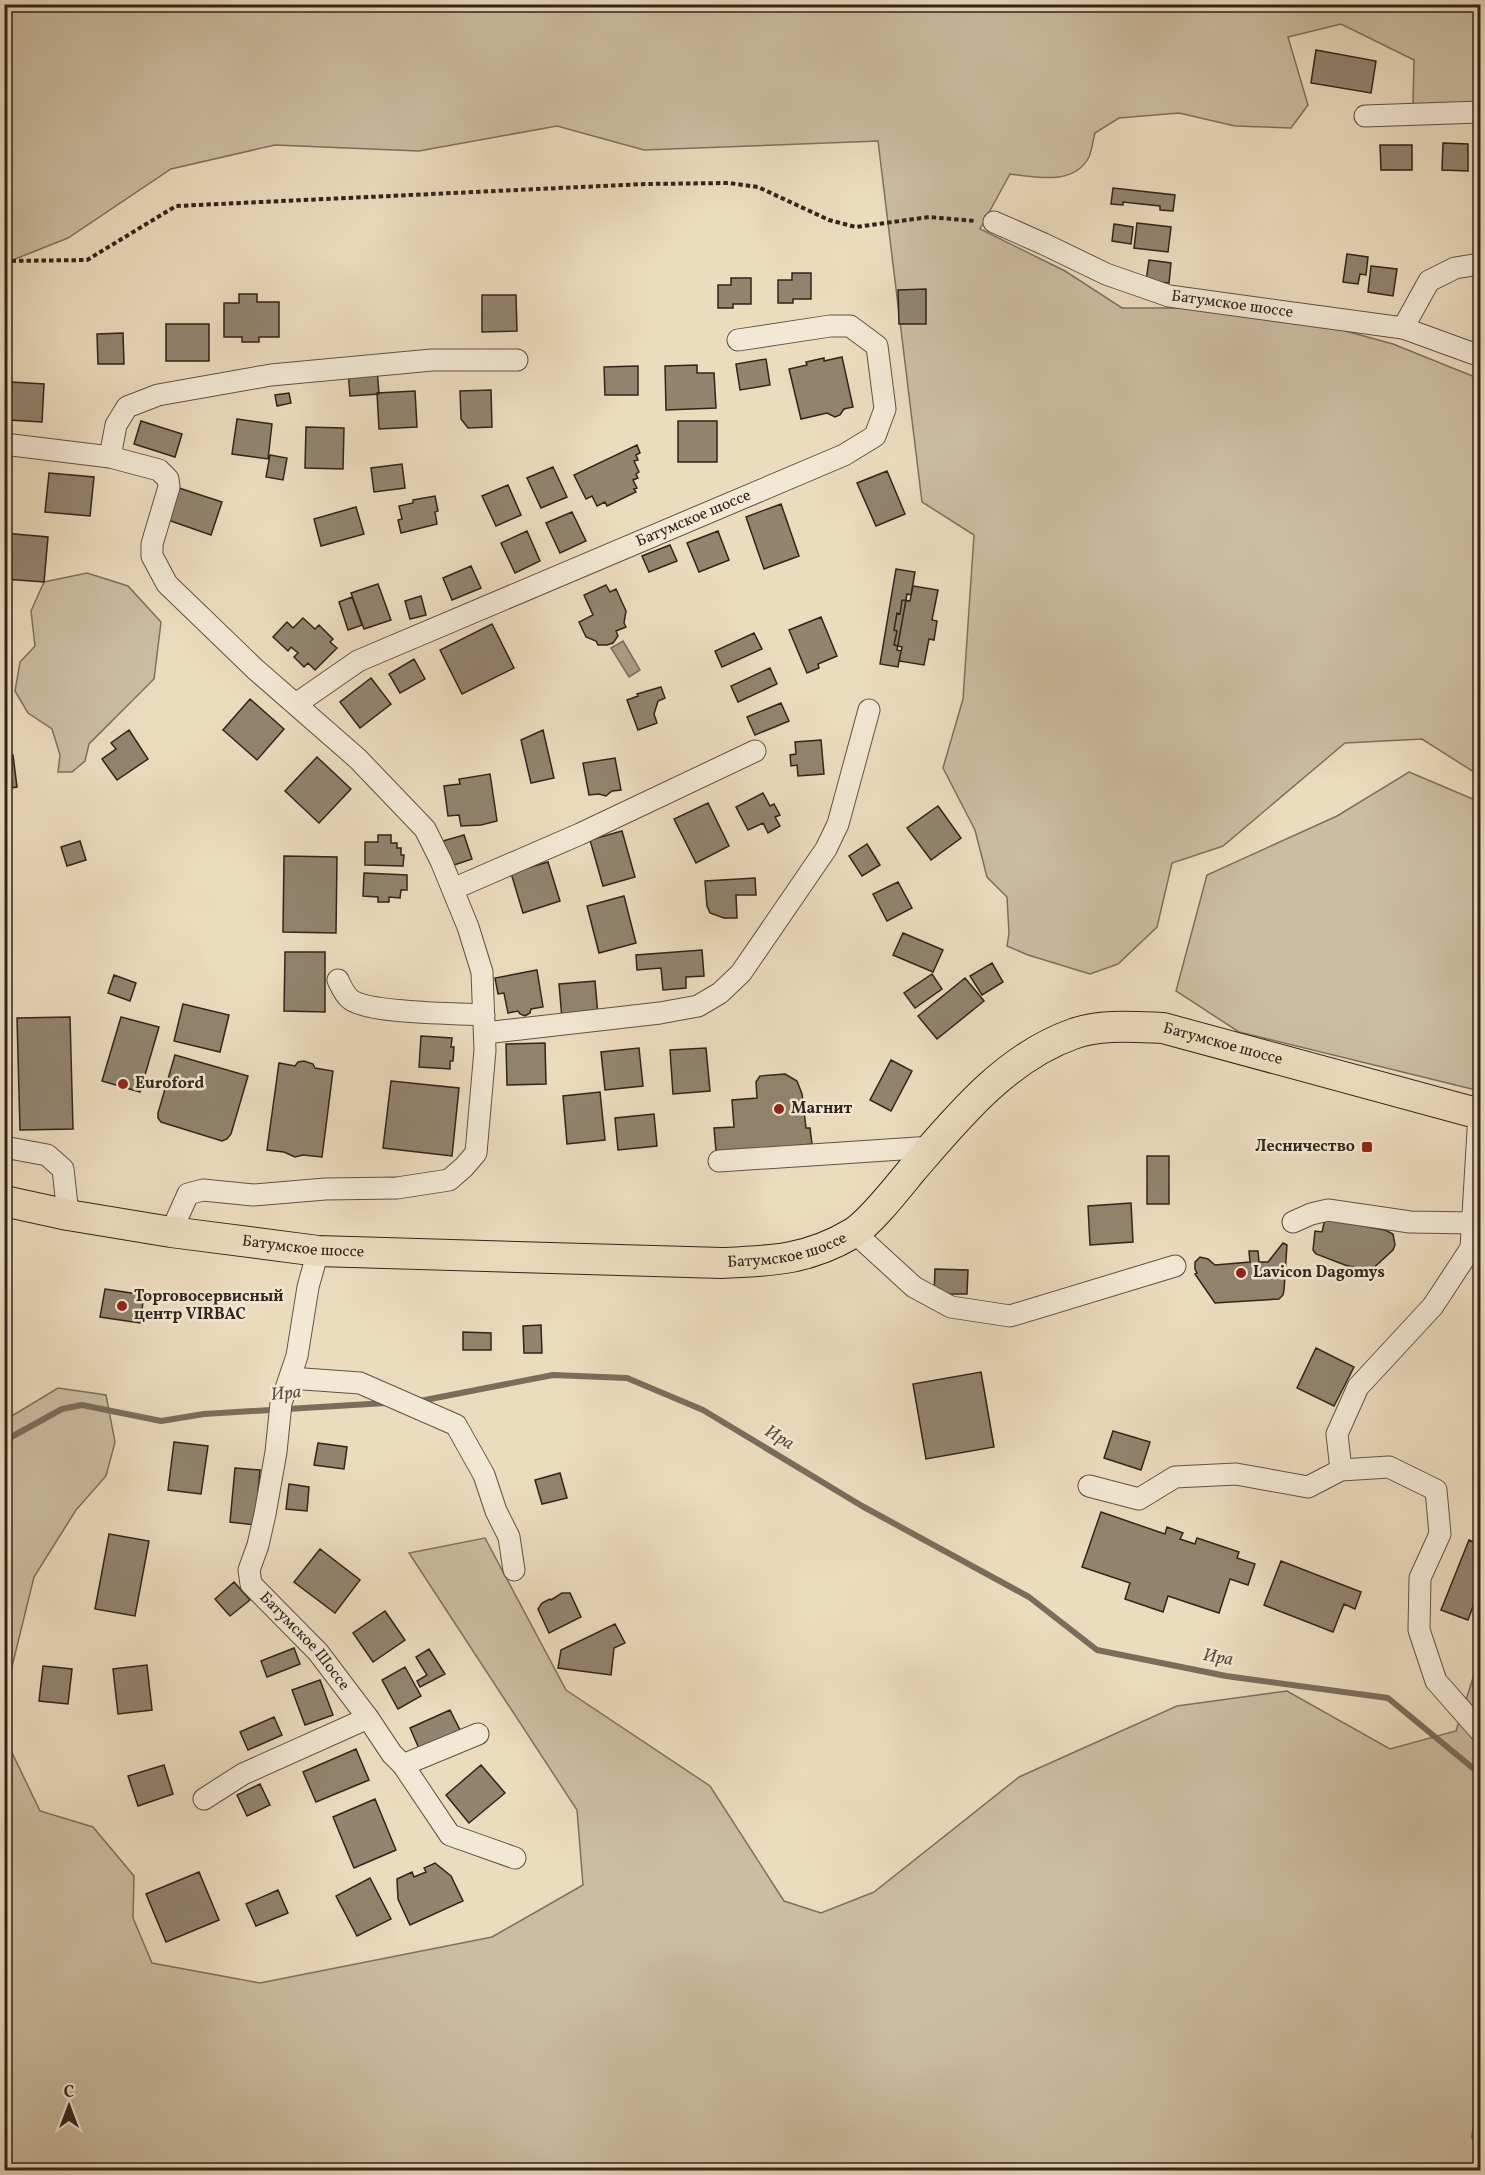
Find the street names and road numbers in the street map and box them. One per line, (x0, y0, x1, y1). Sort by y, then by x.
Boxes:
street label: Батумское шоссе (1170, 285, 1295, 324)
street label: Батумское шоссе (633, 485, 755, 553)
street label: Батумское шоссе (1161, 1017, 1285, 1071)
street label: Батумское шоссе (727, 1227, 851, 1274)
street label: Батумское шоссе (241, 1230, 365, 1263)
street label: Батумское Шоссе (254, 1587, 354, 1695)

